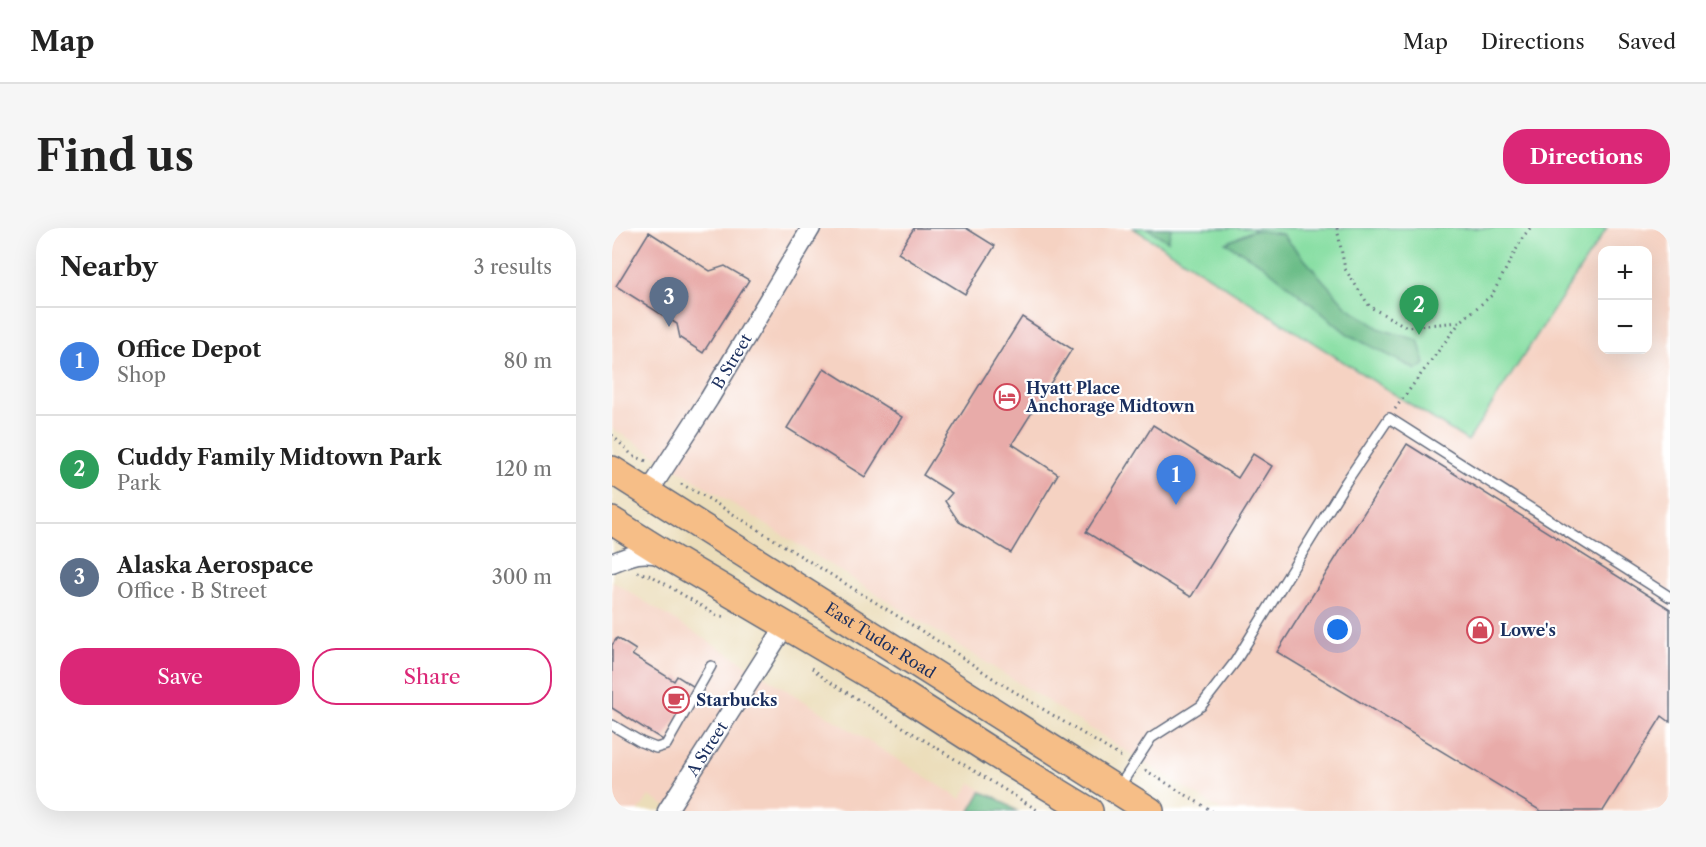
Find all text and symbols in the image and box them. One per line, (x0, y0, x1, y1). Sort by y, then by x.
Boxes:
text: Map (30, 24, 94, 58)
text: Map (1403, 29, 1448, 54)
text: Directions (1481, 29, 1585, 54)
text: Saved (1618, 29, 1676, 54)
button: Directions (1503, 129, 1670, 184)
text: Find us (36, 130, 194, 182)
map controls (1598, 246, 1652, 354)
button: + (1598, 246, 1652, 300)
text: Nearby (60, 251, 158, 283)
text: 3 results (474, 255, 552, 279)
pin: 3 (650, 278, 688, 327)
pin: 2 (1400, 285, 1438, 335)
button: − (1598, 300, 1652, 354)
street label: B Street (707, 330, 756, 393)
text: Office Depot (117, 336, 261, 363)
text: 1 (75, 349, 84, 373)
text: 80 m (504, 349, 552, 373)
text: Shop (117, 363, 166, 387)
place label: Hyatt Place Anchorage Midtown (1025, 378, 1195, 416)
hotel icon: Hyatt Place Anchorage Midtown (992, 382, 1022, 412)
text: Cuddy Family Midtown Park (117, 444, 442, 471)
pin: 1 (1156, 456, 1196, 505)
text: 2 (74, 457, 85, 481)
text: 120 m (495, 457, 552, 481)
text: Park (117, 471, 160, 495)
text: Alaska Aerospace (117, 552, 313, 579)
text: 3 (74, 565, 85, 589)
text: 300 m (492, 565, 552, 589)
text: Office · B Street (117, 579, 267, 603)
street label: East Tudor Road (822, 598, 940, 683)
your location (1323, 615, 1352, 644)
shop icon: Lowe's (1465, 615, 1495, 645)
place label: Lowe's (1500, 620, 1556, 640)
button: Save (60, 648, 300, 705)
button: Share (312, 648, 552, 705)
cafe icon: Starbucks (661, 685, 691, 715)
place label: Starbucks (696, 690, 778, 710)
street label: A Street (681, 717, 732, 780)

